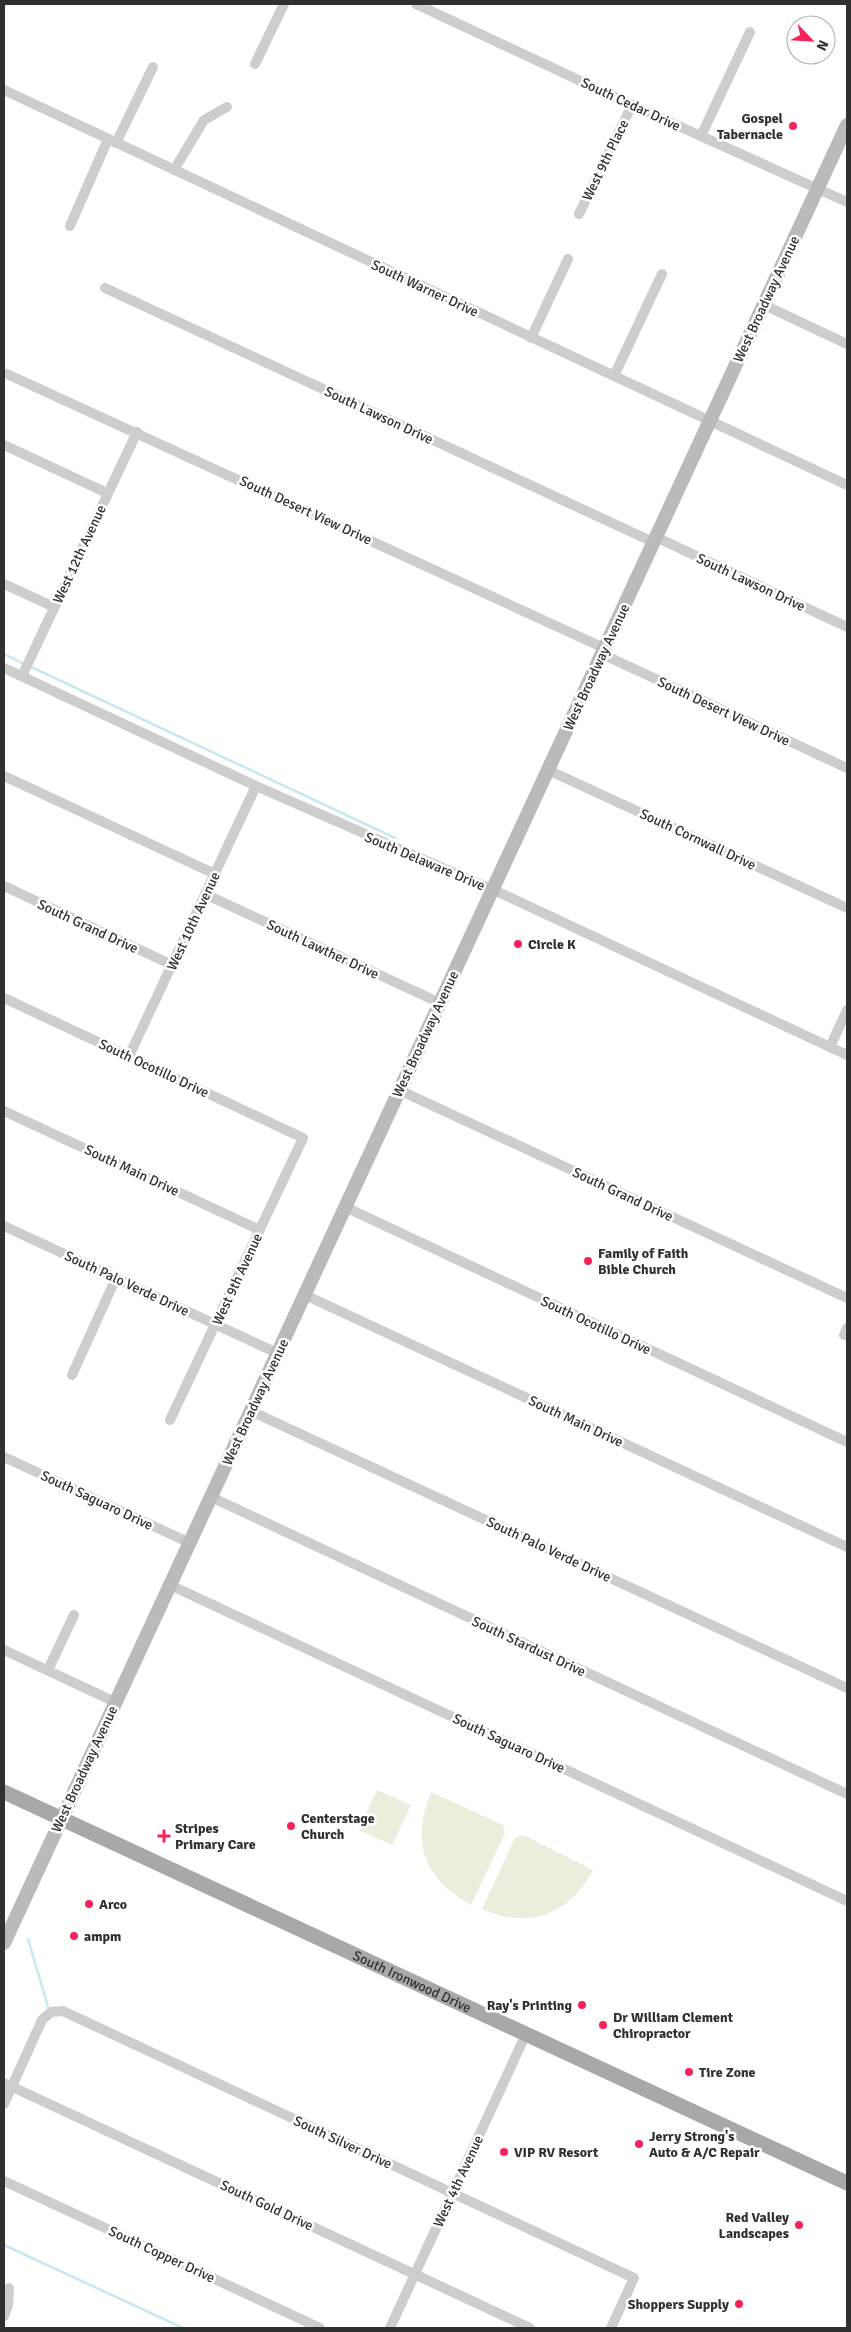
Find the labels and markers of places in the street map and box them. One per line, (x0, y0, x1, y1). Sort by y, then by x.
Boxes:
place label: Gospel Tabernacle (717, 110, 784, 143)
marker: Gospel Tabernacle (787, 120, 799, 132)
place label: Circle K (528, 936, 576, 953)
marker: Circle K (512, 938, 524, 950)
place label: Family of Faith Bible Church (598, 1245, 689, 1278)
marker: Family of Faith Bible Church (582, 1255, 594, 1267)
place label: Centerstage Church (301, 1810, 375, 1843)
place label: Stripes Primary Care (175, 1820, 256, 1853)
marker: Centerstage Church (285, 1820, 297, 1832)
marker: Stripes Primary Care (157, 1829, 171, 1843)
place label: Arco (99, 1896, 127, 1913)
marker: Arco (83, 1898, 95, 1910)
place label: ampm (84, 1928, 121, 1945)
marker: ampm (68, 1930, 80, 1942)
place label: Ray's Printing (487, 1997, 572, 2014)
marker: Ray's Printing (576, 1999, 588, 2011)
place label: Dr William Clement Chiropractor (613, 2009, 734, 2042)
marker: Dr William Clement Chiropractor (597, 2019, 609, 2031)
place label: Tire Zone (699, 2064, 756, 2081)
marker: Tire Zone (683, 2066, 695, 2078)
place label: Jerry Strong's Auto & A/C Repair (649, 2128, 760, 2161)
marker: Jerry Strong's Auto & A/C Repair (633, 2138, 645, 2150)
place label: VIP RV Resort (514, 2144, 599, 2161)
marker: VIP RV Resort (498, 2146, 510, 2158)
place label: Red Valley Landscapes (719, 2209, 789, 2242)
marker: Red Valley Landscapes (793, 2219, 805, 2231)
place label: Shoppers Supply (628, 2296, 729, 2313)
marker: Shoppers Supply (733, 2298, 745, 2310)

